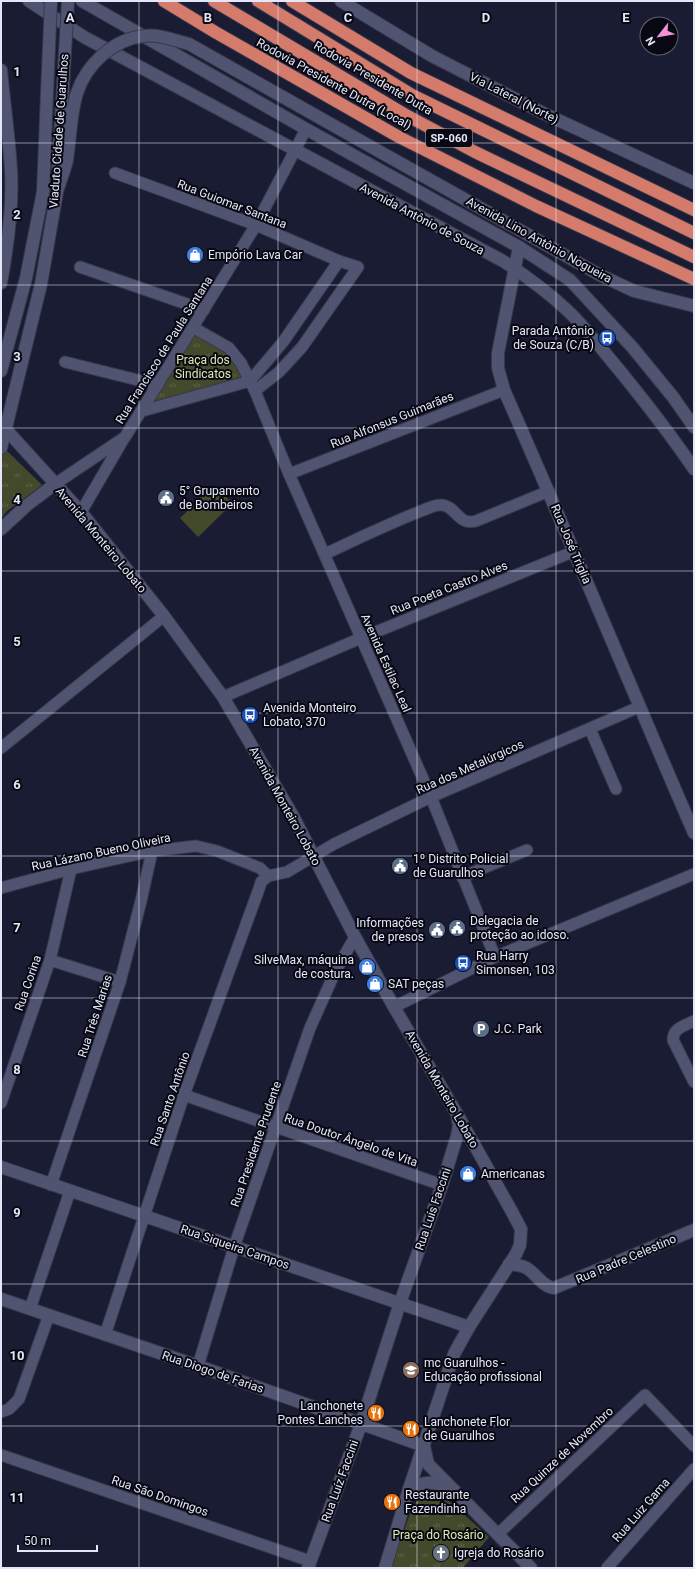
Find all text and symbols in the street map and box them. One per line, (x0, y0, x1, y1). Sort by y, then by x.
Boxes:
text: A (66, 10, 75, 25)
text: B (204, 10, 212, 25)
text: C (344, 10, 353, 25)
text: D (482, 10, 490, 25)
text: E (622, 10, 630, 25)
north arrow (639, 16, 679, 56)
text: N (643, 34, 658, 48)
street label: Rodovia Presidente Dutra (Local) (254, 35, 414, 133)
street label: Rodovia Presidente Dutra (311, 38, 435, 118)
street label: Viaduto Cidade de Guarulhos (47, 53, 71, 209)
text: 1 (13, 64, 21, 79)
street label: Via Lateral (Norte) (467, 70, 561, 126)
road number: SP-060 (426, 129, 472, 147)
street label: Rua Guiomar Santana (175, 177, 289, 231)
street label: Avenida Antônio de Souza (357, 180, 487, 258)
street label: Avenida Lino Antônio Nogueira (464, 194, 614, 286)
text: 2 (13, 207, 21, 222)
shop icon: Empório Lava Car (185, 245, 205, 265)
place label: Empório Lava Car (208, 248, 302, 262)
street label: Rua Francisco de Paula Santana (113, 274, 215, 426)
place label: Parada Antônio de Souza (C/B) (512, 324, 594, 352)
bus stop icon: Parada Antônio de Souza (C/B) (597, 328, 617, 348)
text: 3 (13, 349, 21, 364)
park label: Praça dos Sindicatos (175, 353, 231, 381)
street label: Rua Alfonsus Guimarães (328, 389, 456, 451)
street label: Avenida Monteiro Lobato (53, 484, 149, 596)
place label: 5° Grupamento de Bombeiros (179, 484, 260, 512)
public building icon: 5° Grupamento de Bombeiros (156, 488, 176, 508)
text: 4 (13, 492, 21, 507)
street label: Rua José Triglia (548, 502, 594, 586)
street label: Rua Poeta Castro Alves (388, 558, 510, 618)
street label: Avenida Estilac Leal (358, 612, 414, 714)
text: 5 (13, 634, 21, 649)
place label: Avenida Monteiro Lobato, 370 (263, 701, 357, 729)
bus stop icon: Avenida Monteiro Lobato, 370 (240, 705, 260, 725)
street label: Rua dos Metalúrgicos (414, 737, 526, 797)
street label: Avenida Monteiro Lobato (246, 744, 324, 868)
text: 6 (13, 777, 21, 792)
street label: Rua Lázano Bueno Oliveira (30, 830, 172, 874)
place label: 1º Distrito Policial de Guarulhos (413, 852, 509, 880)
public building icon: 1º Distrito Policial de Guarulhos (390, 856, 410, 876)
place label: Delegacia de proteção ao idoso. (470, 914, 570, 942)
place label: Informações de presos (356, 916, 424, 944)
public building icon: Delegacia de proteção ao idoso. (447, 918, 467, 938)
text: 7 (13, 920, 21, 935)
public building icon: Informações de presos (427, 920, 447, 940)
place label: Rua Harry Simonsen, 103 (476, 949, 555, 977)
street label: Rua Corina (12, 953, 44, 1013)
place label: SilveMax, máquina de costura. (254, 953, 354, 981)
bus stop icon: Rua Harry Simonsen, 103 (453, 953, 473, 973)
shop icon: SilveMax, máquina de costura. (357, 957, 377, 977)
street label: Rua Três Marias (75, 973, 115, 1059)
shop icon: SAT peças (365, 974, 385, 994)
place label: SAT peças (388, 977, 444, 991)
parking icon: J.C. Park (471, 1019, 491, 1039)
place label: J.C. Park (494, 1022, 543, 1036)
street label: Avenida Monteiro Lobato (403, 1028, 482, 1150)
street label: Rua Santo Antônio (147, 1050, 193, 1148)
text: 8 (13, 1062, 21, 1077)
street label: Rua Presidente Prudente (228, 1079, 284, 1209)
street label: Rua Doutor Ângelo de Vita (283, 1110, 420, 1169)
shop icon: Americanas (458, 1164, 478, 1184)
street label: Rua Luís Faccini (412, 1166, 454, 1252)
place label: Americanas (481, 1167, 545, 1181)
text: 9 (13, 1205, 21, 1220)
street label: Rua Siqueira Campos (179, 1222, 291, 1272)
street label: Rua Padre Celestino (574, 1231, 678, 1286)
text: 10 (10, 1348, 24, 1363)
street label: Rua Diogo de Farias (160, 1348, 266, 1396)
place label: mc Guarulhos - Educação profissional (424, 1356, 542, 1384)
school or university icon: mc Guarulhos - Educação profissional (401, 1360, 421, 1380)
place label: Lanchonete Pontes Lanches (278, 1399, 363, 1427)
restaurant icon: Lanchonete Pontes Lanches (366, 1403, 386, 1423)
street label: Rua Quinze de Novembro (508, 1404, 616, 1506)
place label: Lanchonete Flor de Guarulhos (424, 1415, 510, 1443)
restaurant icon: Lanchonete Flor de Guarulhos (401, 1419, 421, 1439)
street label: Rua Luíz Faccini (319, 1438, 361, 1524)
street label: Rua São Domingos (110, 1473, 210, 1519)
street label: Rua Luiz Gama (609, 1475, 673, 1545)
place label: Restaurante Fazendinha (405, 1488, 469, 1516)
text: 11 (10, 1490, 24, 1505)
restaurant icon: Restaurante Fazendinha (382, 1492, 402, 1512)
scale bar (18, 1527, 97, 1553)
park label: Praça do Rosário (392, 1528, 484, 1542)
text: 50 m (24, 1534, 51, 1548)
church icon: Igreja do Rosário (431, 1543, 451, 1563)
place label: Igreja do Rosário (454, 1546, 544, 1560)

